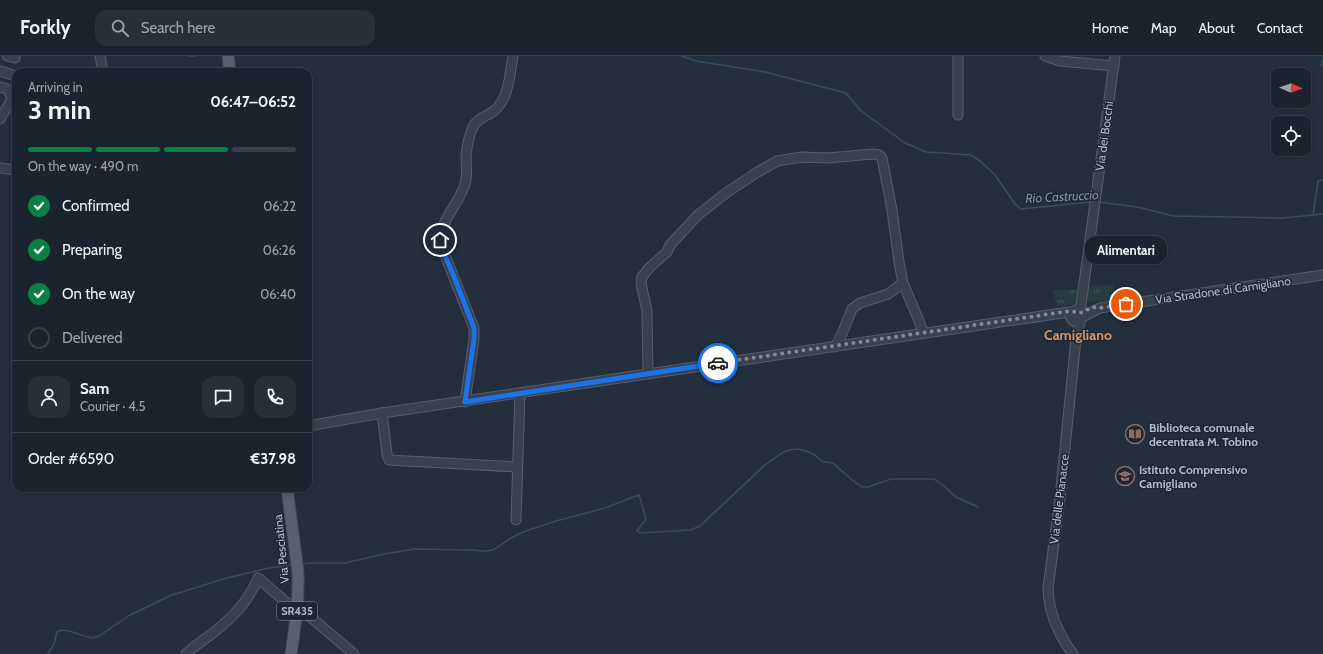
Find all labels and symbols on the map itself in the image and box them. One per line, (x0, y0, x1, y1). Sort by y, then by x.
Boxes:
north arrow (1271, 68, 1311, 108)
street label: Via dei Bocchi (1092, 100, 1116, 172)
water label: Rio Castruccio (1025, 186, 1099, 206)
pin (423, 223, 457, 257)
callout: Alimentari (1085, 236, 1167, 264)
street label: Via Stradone di Camigliano (1154, 273, 1292, 307)
pin (1109, 287, 1143, 321)
district label: Camigliano (1044, 326, 1112, 344)
courier (698, 343, 738, 383)
place label: Biblioteca comunale decentrata M. Tobino (1149, 420, 1258, 449)
library icon: Biblioteca comunale decentrata M. Tobino (1124, 423, 1146, 445)
street label: Via delle Pianacce (1046, 453, 1072, 545)
place label: Istituto Comprensivo Camigliano (1139, 462, 1248, 491)
school or university icon: Istituto Comprensivo Camigliano (1114, 465, 1136, 487)
street label: Via Pesciatina (270, 513, 292, 584)
road number: SR435 (277, 602, 317, 620)

